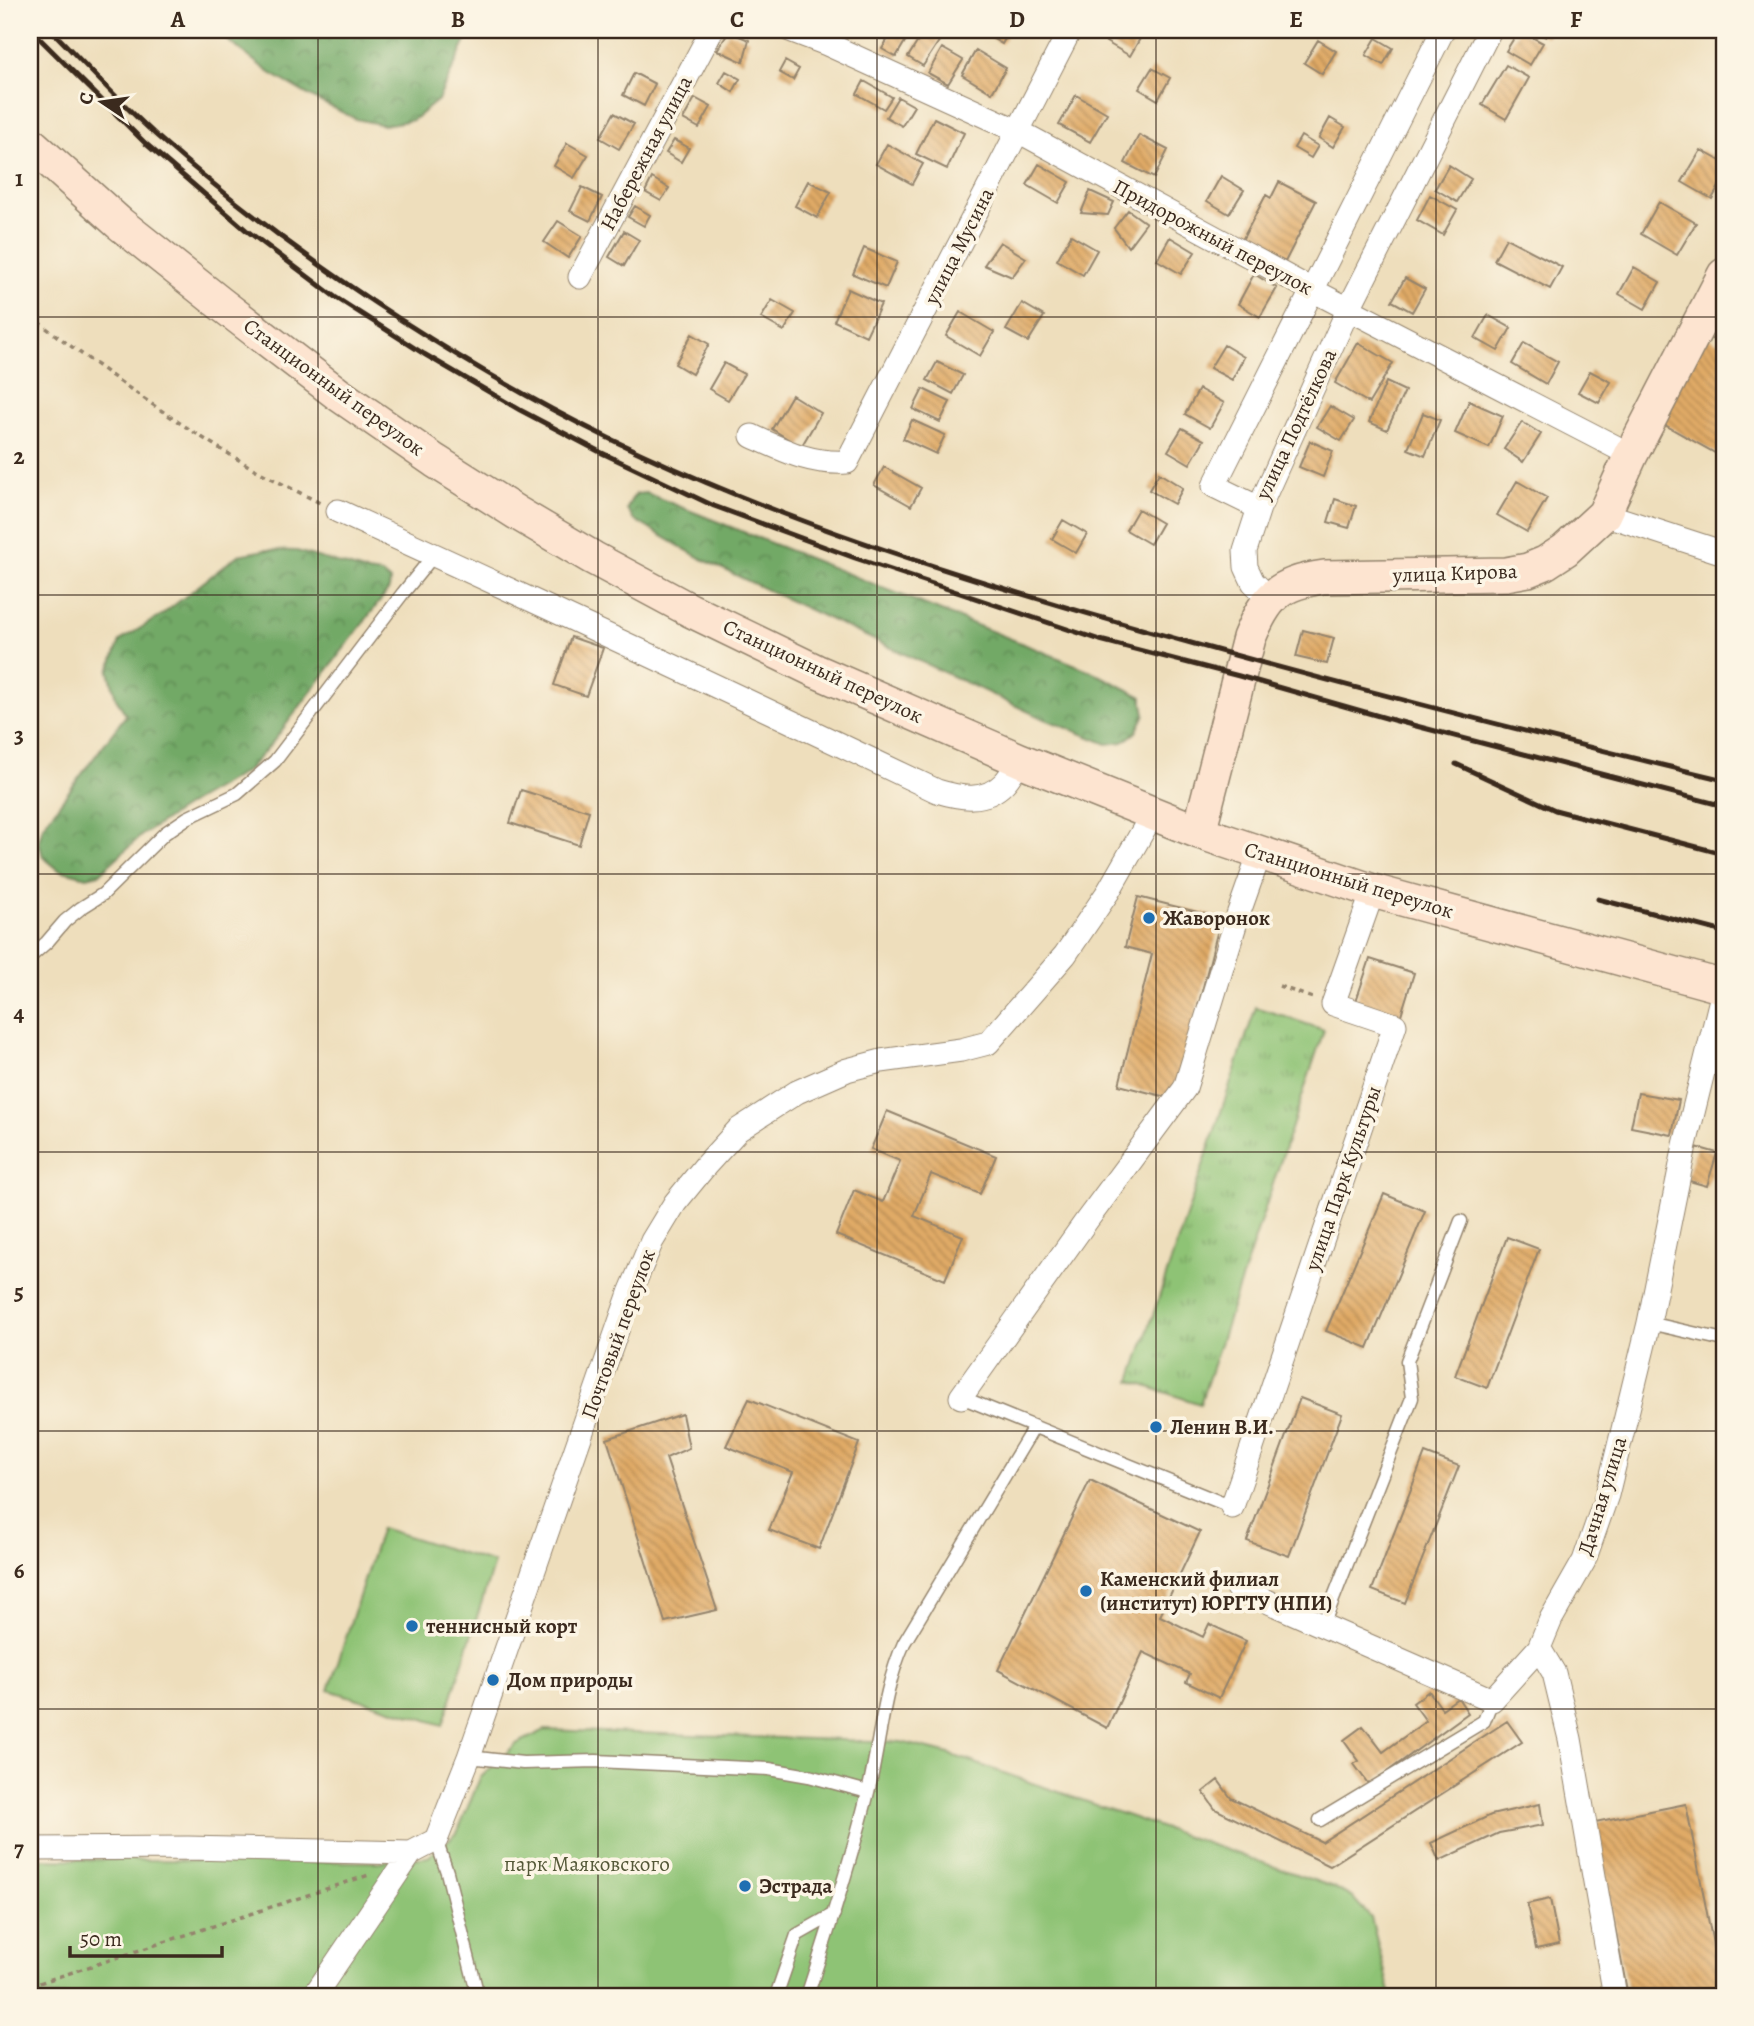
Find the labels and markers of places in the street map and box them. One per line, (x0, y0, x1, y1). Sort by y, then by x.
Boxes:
place label: Жаворонок (1163, 904, 1270, 932)
marker: Жаворонок (1141, 910, 1157, 926)
place label: Ленин В.И. (1170, 1413, 1274, 1441)
marker: Ленин В.И. (1148, 1419, 1164, 1435)
place label: Каменский филиал (институт) ЮРГТУ (НПИ) (1100, 1565, 1332, 1617)
marker: Каменский филиал (институт) ЮРГТУ (НПИ) (1078, 1583, 1094, 1599)
place label: теннисный корт (426, 1612, 578, 1640)
marker: теннисный корт (404, 1618, 420, 1634)
place label: Дом природы (507, 1666, 633, 1694)
marker: Дом природы (485, 1672, 501, 1688)
place label: Эстрада (759, 1872, 833, 1900)
marker: Эстрада (737, 1878, 753, 1894)

